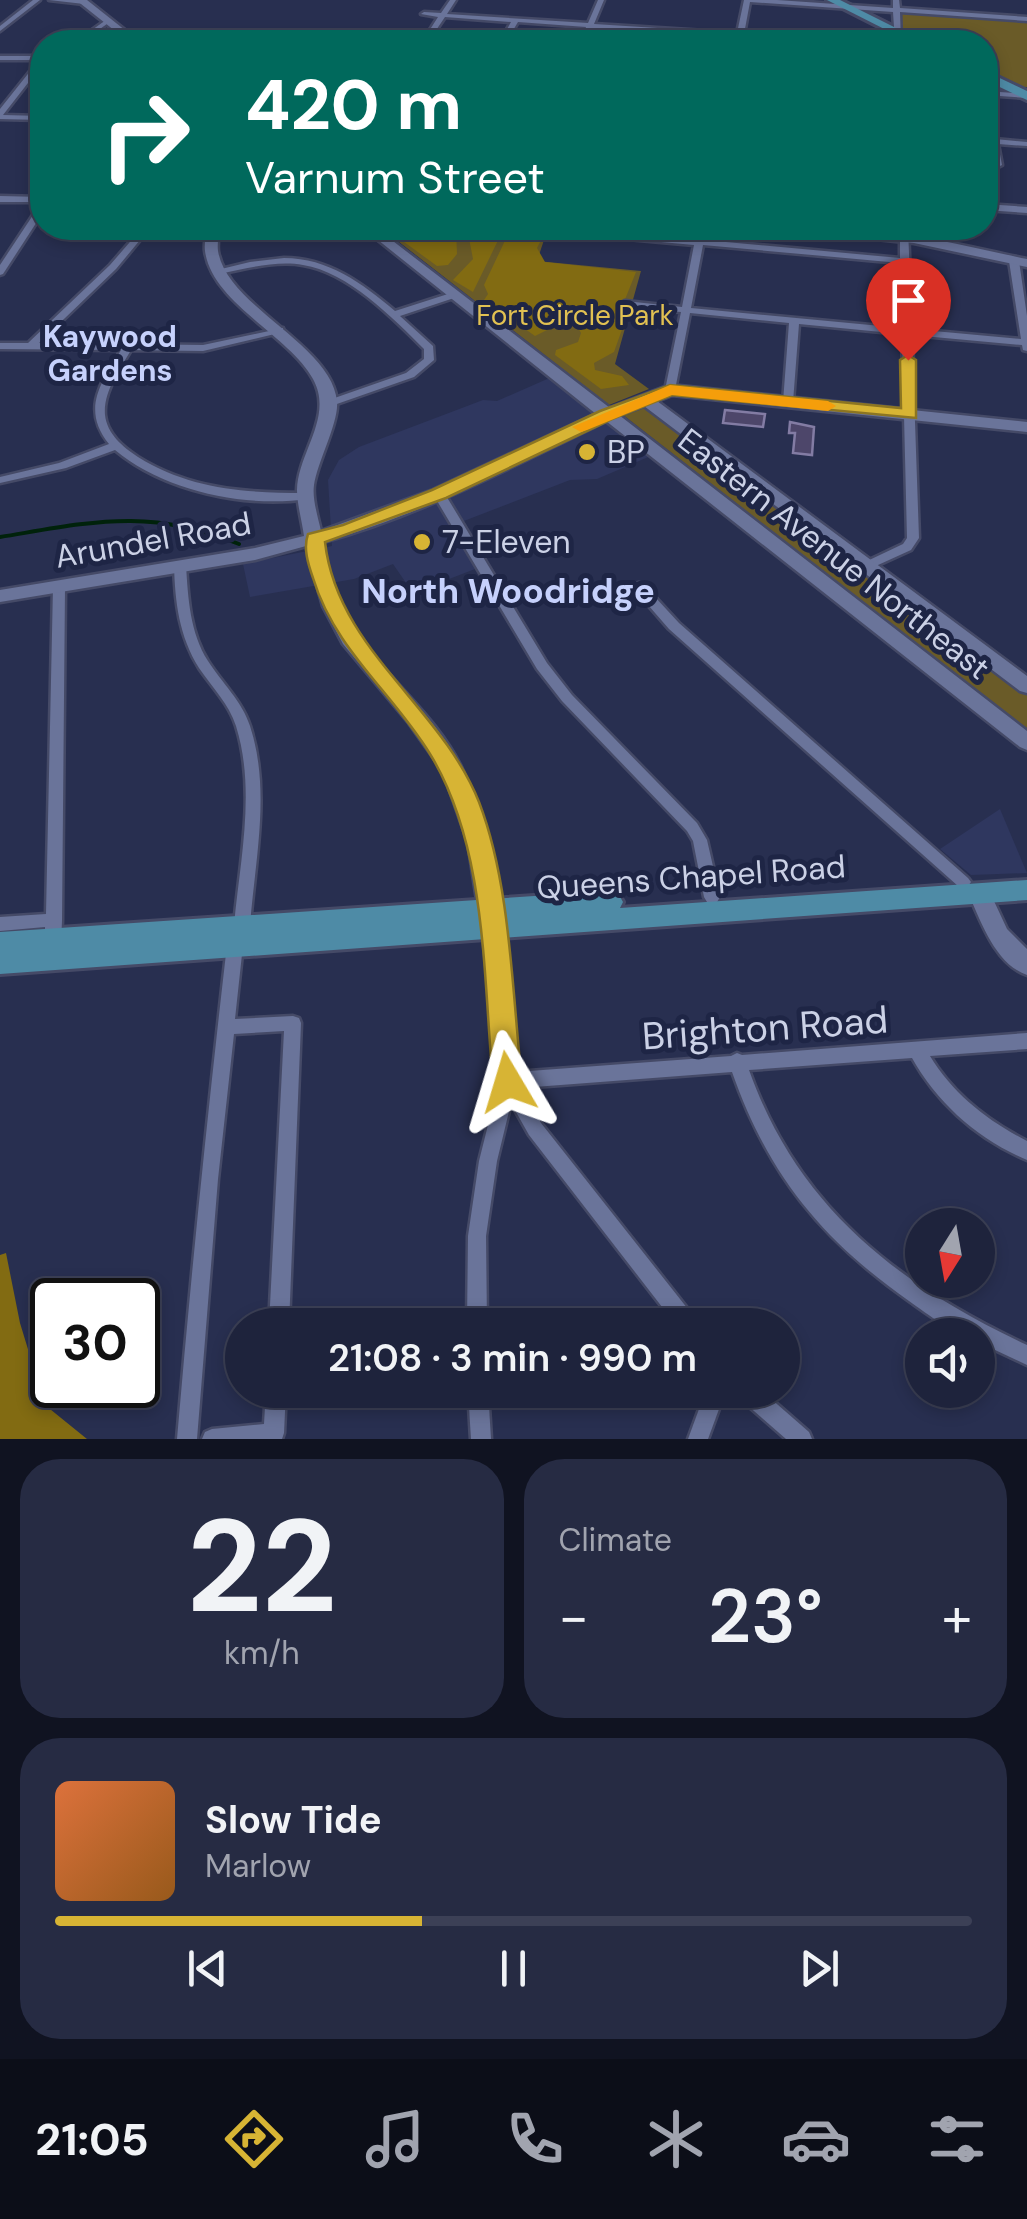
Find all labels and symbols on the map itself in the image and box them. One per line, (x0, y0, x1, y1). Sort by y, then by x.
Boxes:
pin (866, 258, 951, 361)
park label: Fort Circle Park (476, 297, 674, 334)
district label: Kaywood Gardens (43, 317, 177, 390)
street label: Eastern Avenue Northeast (670, 419, 998, 689)
place label: BP (607, 431, 645, 473)
marker: BP (576, 441, 598, 463)
street label: Arundel Road (52, 502, 254, 578)
place label: 7-Eleven (442, 521, 571, 563)
marker: 7-Eleven (411, 531, 433, 553)
district label: North Woodridge (361, 568, 655, 614)
street label: Queens Chapel Road (535, 845, 847, 909)
street label: Brighton Road (640, 994, 890, 1062)
position arrow (456, 1030, 560, 1134)
north arrow (905, 1208, 995, 1298)
speed limit sign: 30 (30, 1278, 160, 1408)

